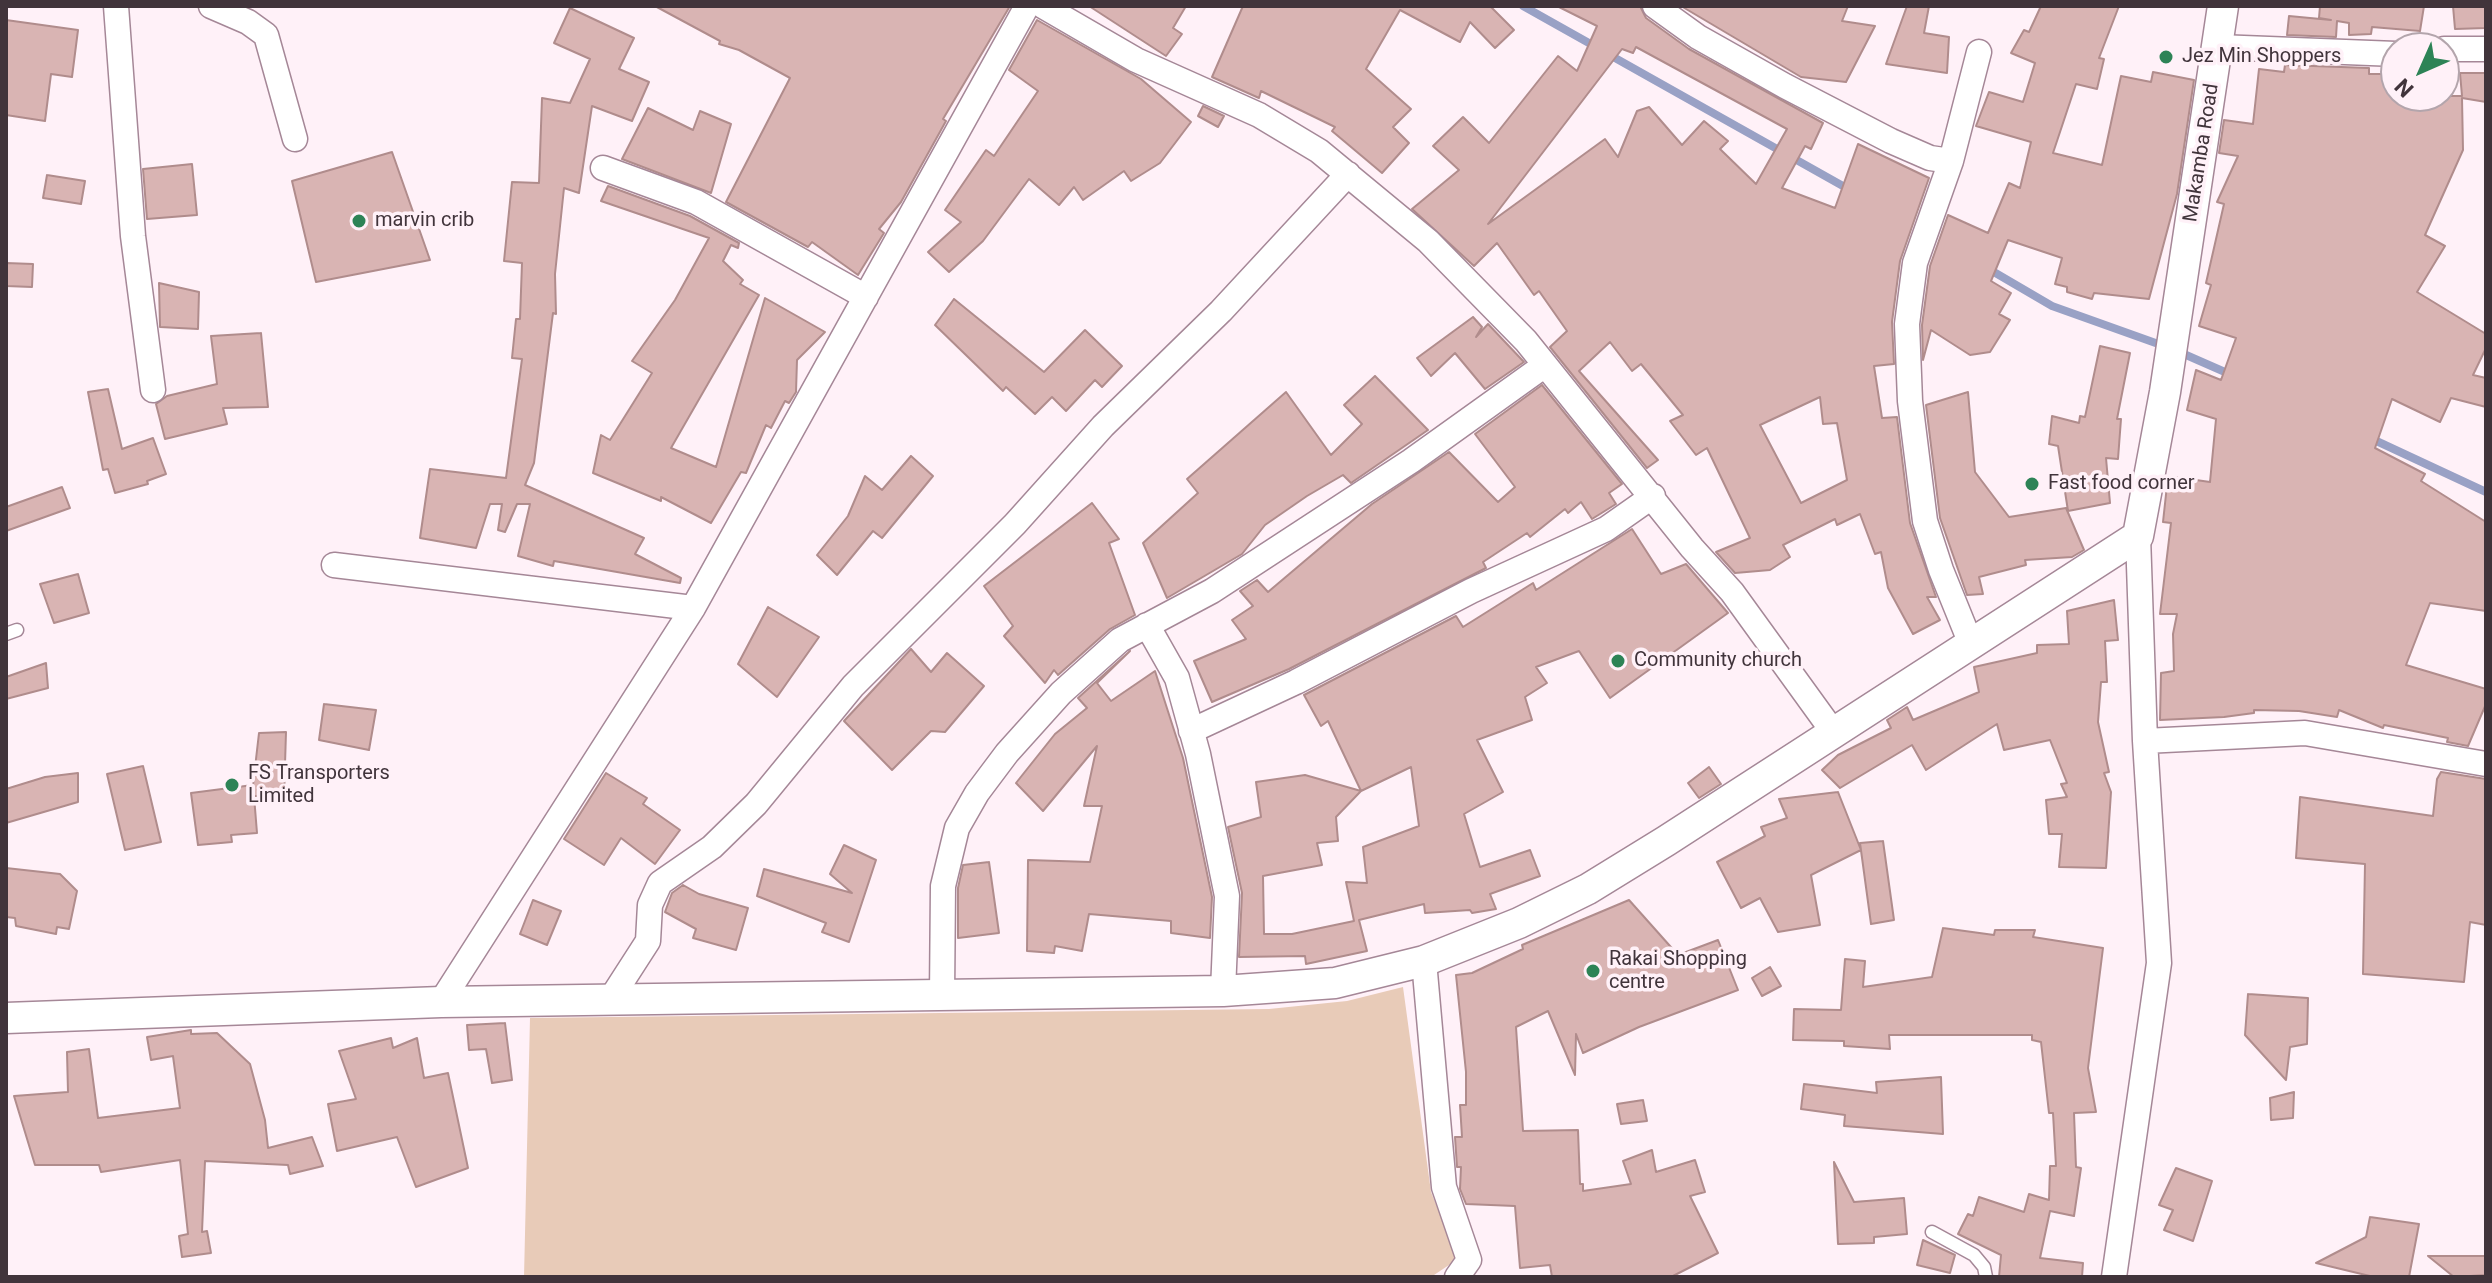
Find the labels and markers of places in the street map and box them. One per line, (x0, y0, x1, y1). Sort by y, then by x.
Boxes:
place label: Jez Min Shoppers (2182, 45, 2341, 69)
marker: Jez Min Shoppers (2157, 48, 2175, 66)
place label: marvin crib (375, 209, 474, 233)
marker: marvin crib (350, 212, 368, 230)
place label: Fast food corner (2048, 472, 2195, 496)
marker: Fast food corner (2023, 475, 2041, 493)
place label: Community church (1634, 649, 1802, 673)
marker: Community church (1609, 652, 1627, 670)
place label: FS Transporters Limited (248, 762, 390, 809)
marker: FS Transporters Limited (223, 776, 241, 794)
place label: Rakai Shopping centre (1609, 948, 1747, 995)
marker: Rakai Shopping centre (1584, 962, 1602, 980)

